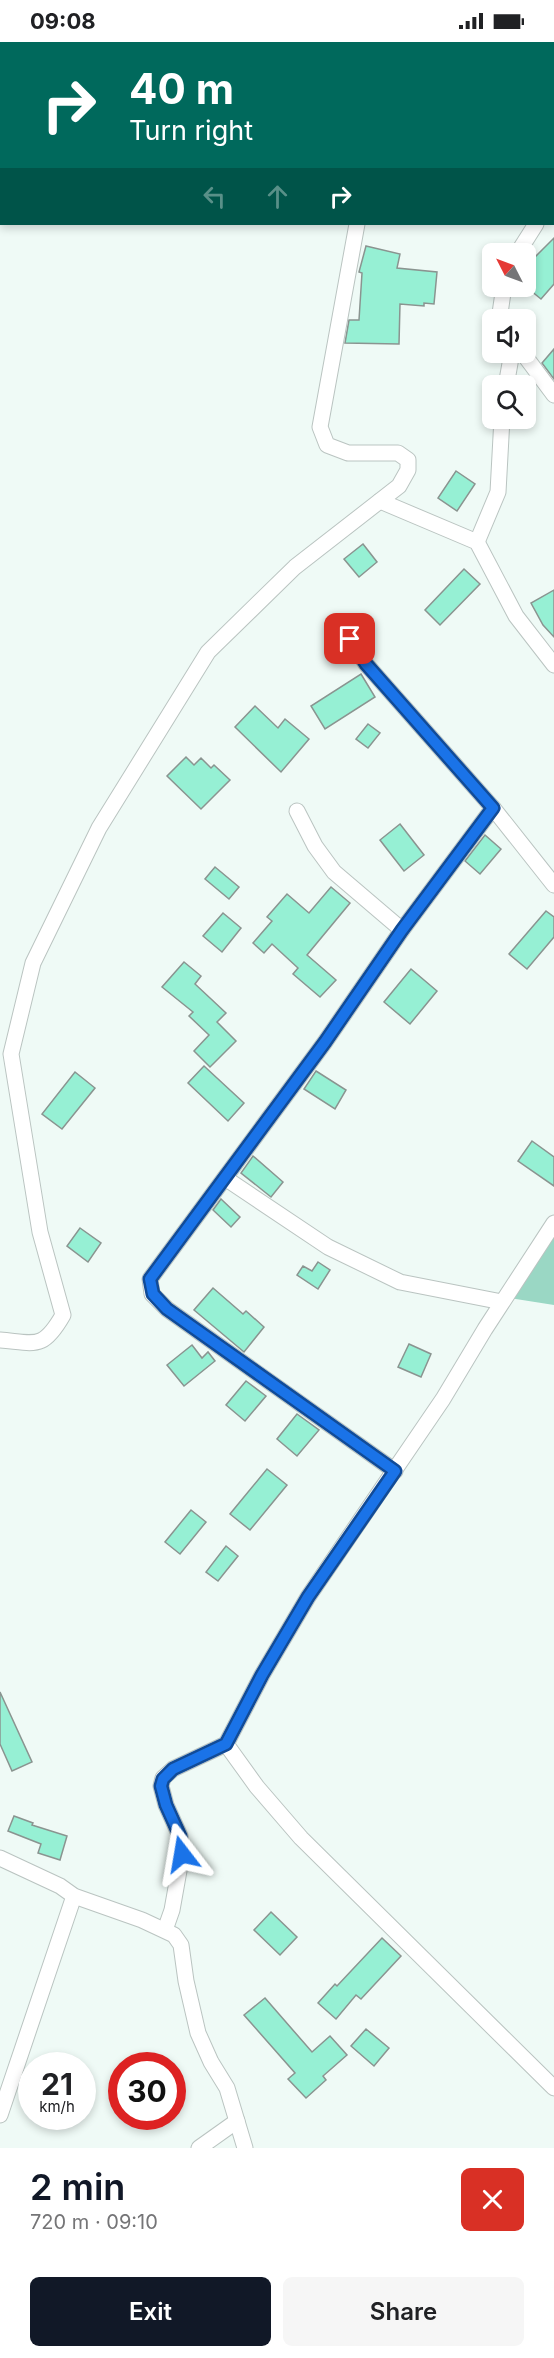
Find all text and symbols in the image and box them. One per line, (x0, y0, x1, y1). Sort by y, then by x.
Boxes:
text: 09:08 (30, 8, 96, 34)
text: 40 m (129, 63, 234, 114)
icon: right (30, 66, 108, 144)
text: Turn right (129, 114, 253, 147)
icon: left (198, 180, 231, 213)
icon: ahead (261, 180, 294, 213)
icon: right (324, 180, 357, 213)
north arrow (482, 243, 536, 297)
map controls (482, 243, 536, 429)
button: sound (482, 309, 536, 363)
button: search (482, 375, 536, 429)
pin (324, 613, 375, 664)
icon: arrive (333, 622, 366, 655)
position arrow (150, 1822, 214, 1886)
speed limit sign: 30 (108, 2052, 186, 2130)
text: 21 (41, 2066, 73, 2102)
text: km/h (39, 2097, 75, 2116)
text: 2 min (30, 2165, 125, 2209)
button: close (461, 2168, 524, 2231)
text: 720 m · 09:10 (30, 2210, 158, 2234)
button: Exit (30, 2277, 271, 2346)
button: Share (283, 2277, 524, 2346)

